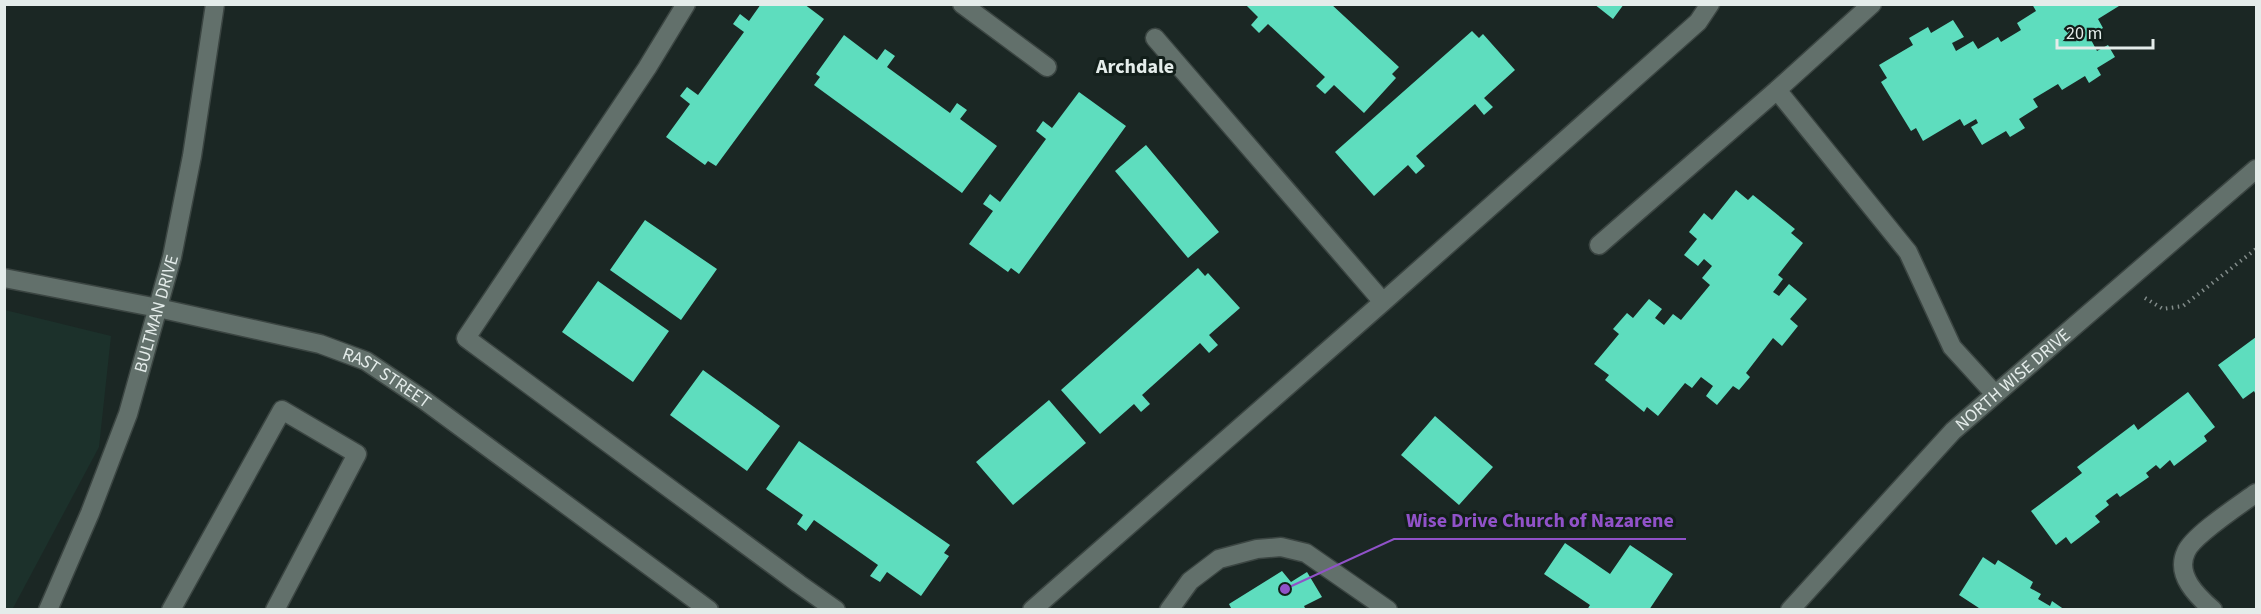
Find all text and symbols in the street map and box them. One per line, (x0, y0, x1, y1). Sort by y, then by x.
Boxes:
scale bar (2057, 12, 2153, 50)
text: 20 m (2066, 21, 2102, 46)
district label: Archdale (1095, 53, 1174, 81)
street label: BULTMAN DRIVE (128, 252, 185, 376)
street label: NORTH WISE DRIVE (1950, 323, 2076, 437)
street label: RAST STREET (339, 341, 437, 414)
callout: Wise Drive Church of Nazarene (1394, 501, 1686, 539)
text: Wise Drive Church of Nazarene (1406, 507, 1674, 535)

